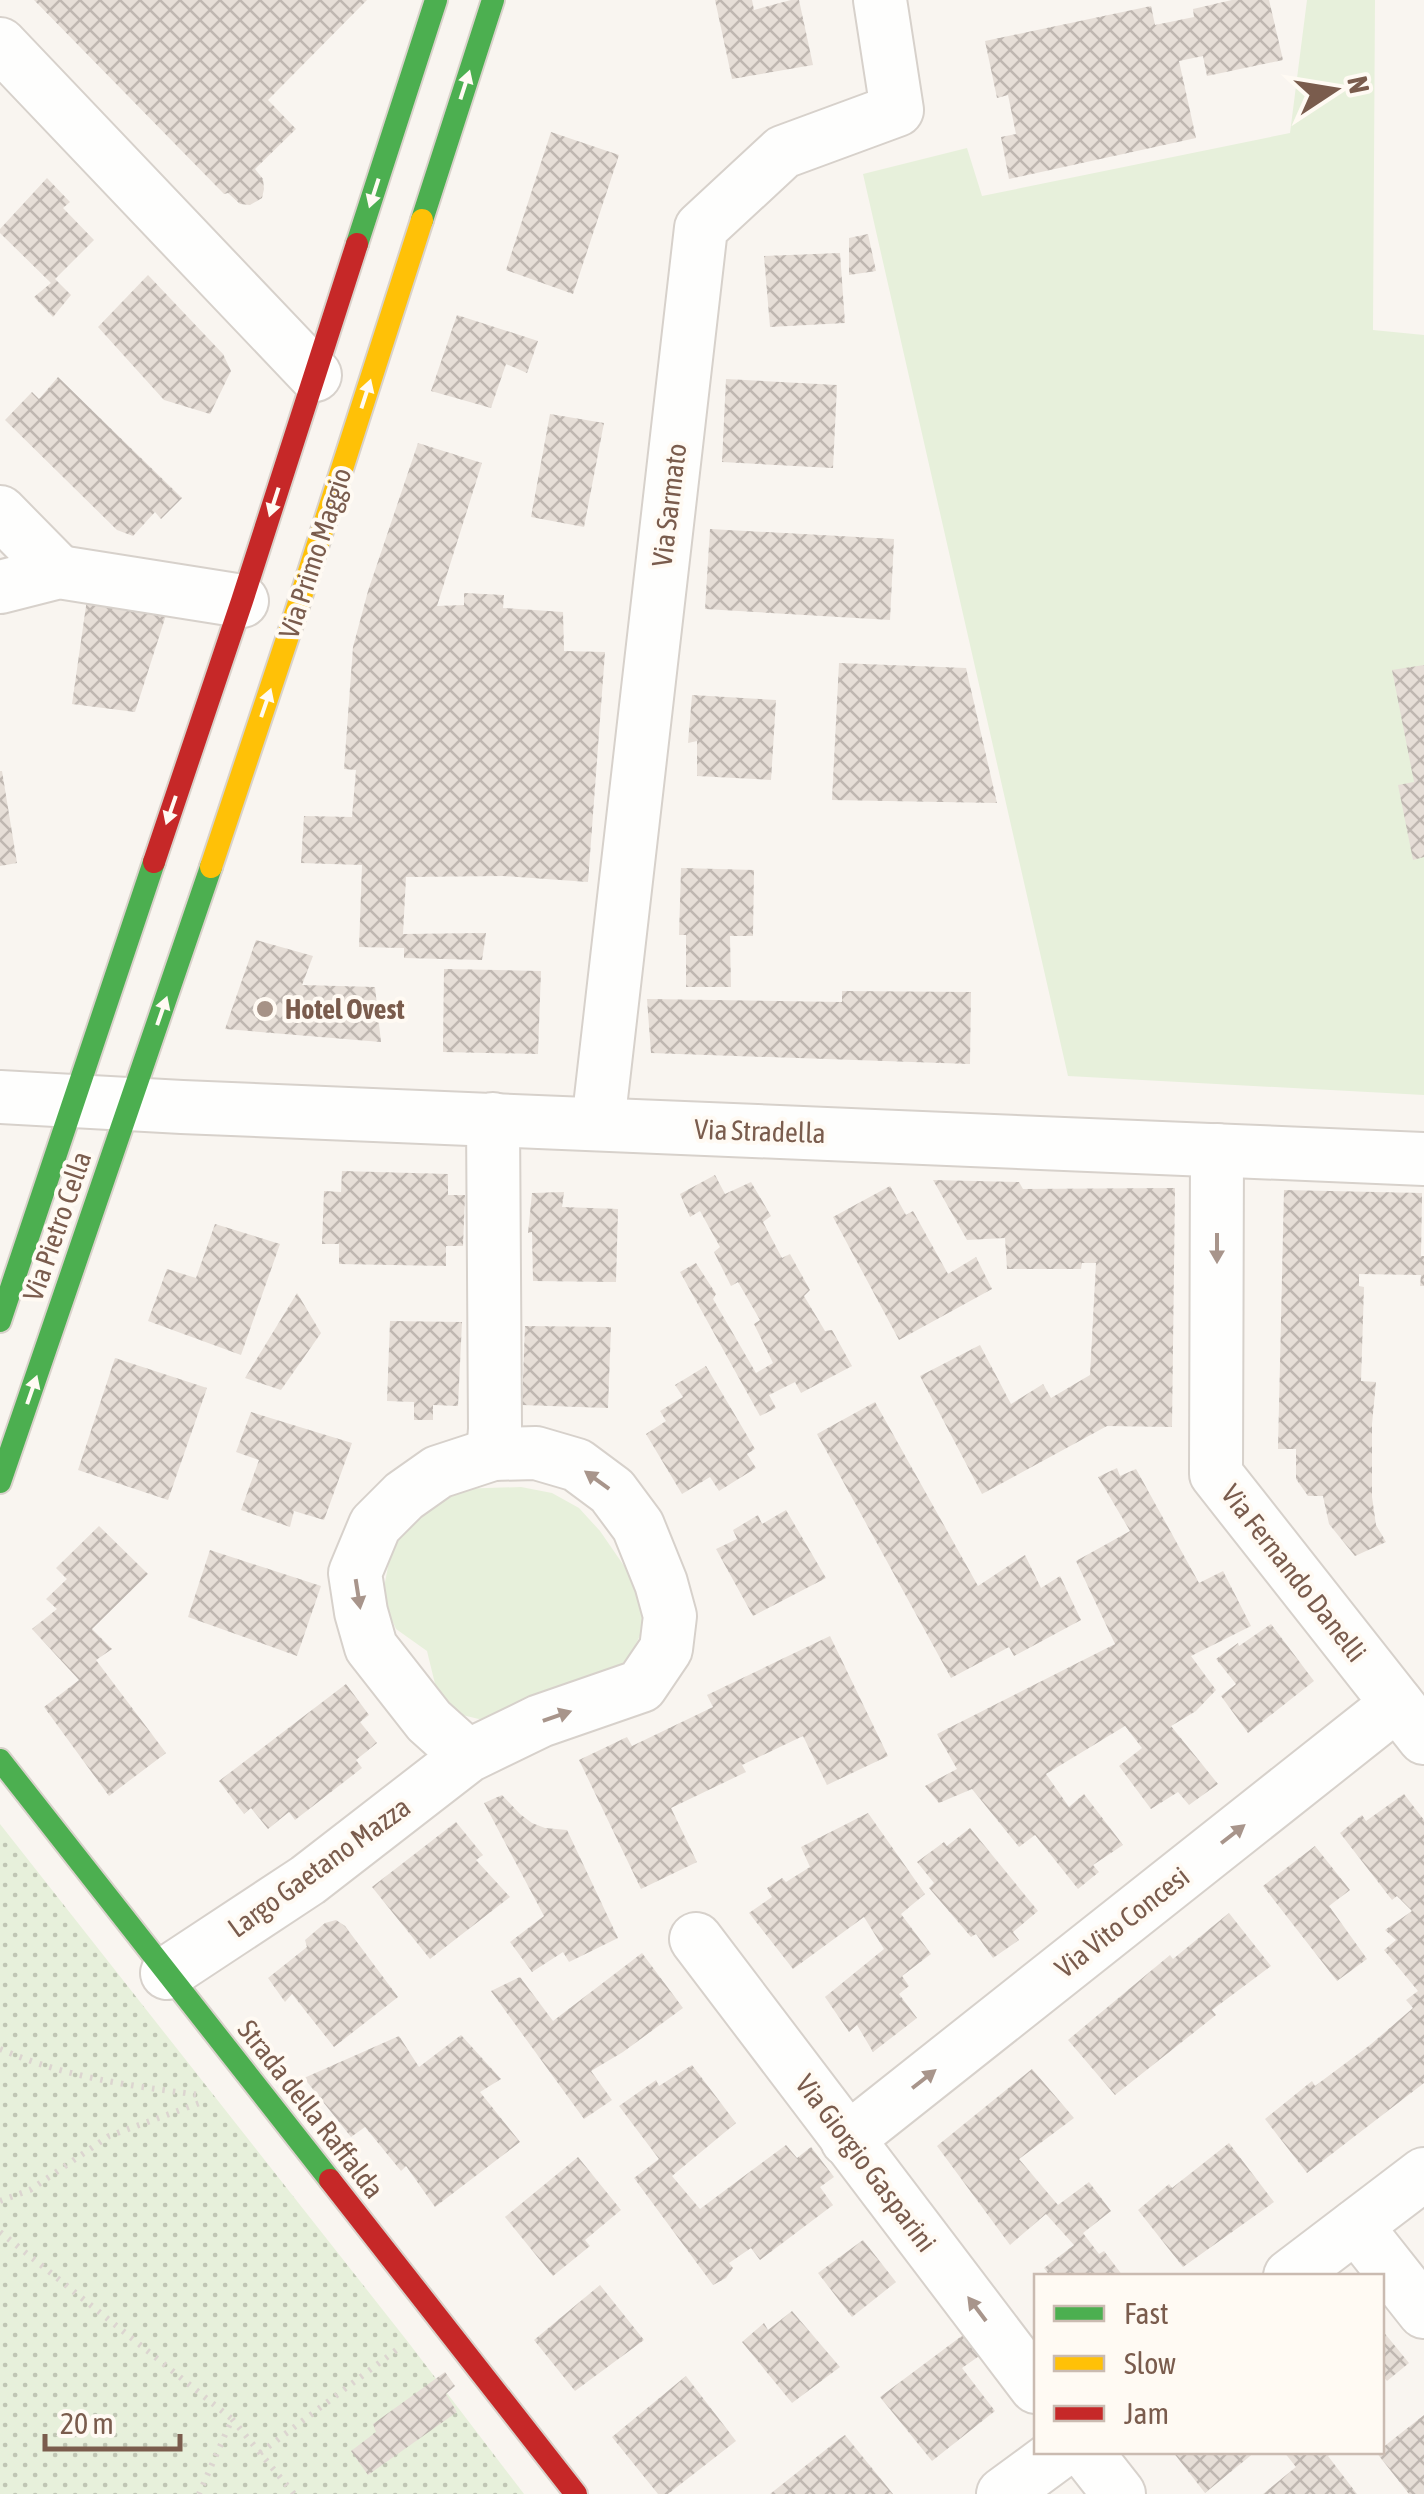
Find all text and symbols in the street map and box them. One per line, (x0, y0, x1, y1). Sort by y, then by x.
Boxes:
north arrow (1284, 40, 1384, 140)
one-way arrow (459, 69, 474, 99)
text: N (1341, 73, 1376, 96)
one-way arrow (365, 178, 380, 208)
one-way arrow (359, 379, 374, 409)
street label: Via Sarmato (646, 441, 692, 569)
street label: Via Primo Maggio (272, 464, 358, 642)
one-way arrow (266, 487, 281, 518)
one-way arrow (259, 688, 274, 718)
one-way arrow (163, 796, 178, 826)
place label: Hotel Ovest (285, 993, 404, 1025)
one-way arrow (155, 996, 170, 1026)
marker: Hotel Ovest (254, 998, 276, 1020)
street label: Via Stradella (694, 1113, 826, 1149)
street label: Via Pietro Cella (17, 1147, 97, 1305)
one-way arrow (1209, 1232, 1225, 1264)
one-way arrow (25, 1375, 40, 1405)
one-way arrow (584, 1471, 611, 1490)
street label: Via Fernando Danelli (1215, 1478, 1373, 1668)
one-way arrow (351, 1579, 366, 1611)
one-way arrow (542, 1707, 572, 1722)
street label: Largo Gaetano Mazza (222, 1790, 416, 1944)
one-way arrow (1221, 1824, 1246, 1845)
street label: Via Vito Concesi (1049, 1860, 1195, 1984)
street label: Strada della Raffalda (232, 2014, 390, 2204)
street label: Via Giorgio Gasparini (789, 2068, 943, 2258)
one-way arrow (910, 2069, 936, 2090)
legend (1034, 2274, 1384, 2454)
text: Fast (1124, 2296, 1169, 2330)
one-way arrow (967, 2297, 988, 2323)
text: Slow (1124, 2346, 1176, 2380)
scale bar (45, 2389, 180, 2451)
text: Jam (1124, 2396, 1169, 2430)
text: 20 m (60, 2406, 114, 2440)

